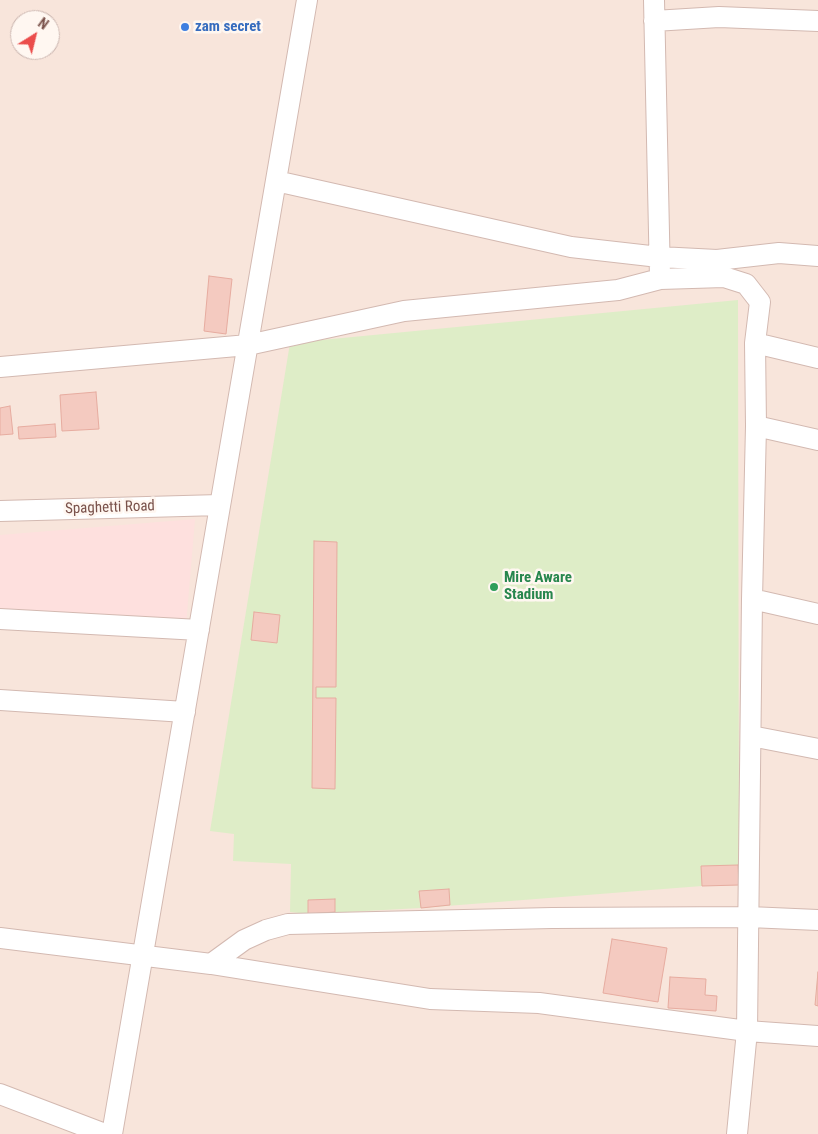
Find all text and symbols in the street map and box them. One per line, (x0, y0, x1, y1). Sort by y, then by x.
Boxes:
north arrow (10, 10, 60, 60)
text: N (35, 15, 51, 33)
place label: zam secret (195, 18, 261, 36)
marker: zam secret (179, 21, 191, 33)
street label: Spaghetti Road (65, 497, 155, 519)
place label: Mire Aware Stadium (504, 569, 572, 604)
marker: Mire Aware Stadium (488, 581, 500, 593)

